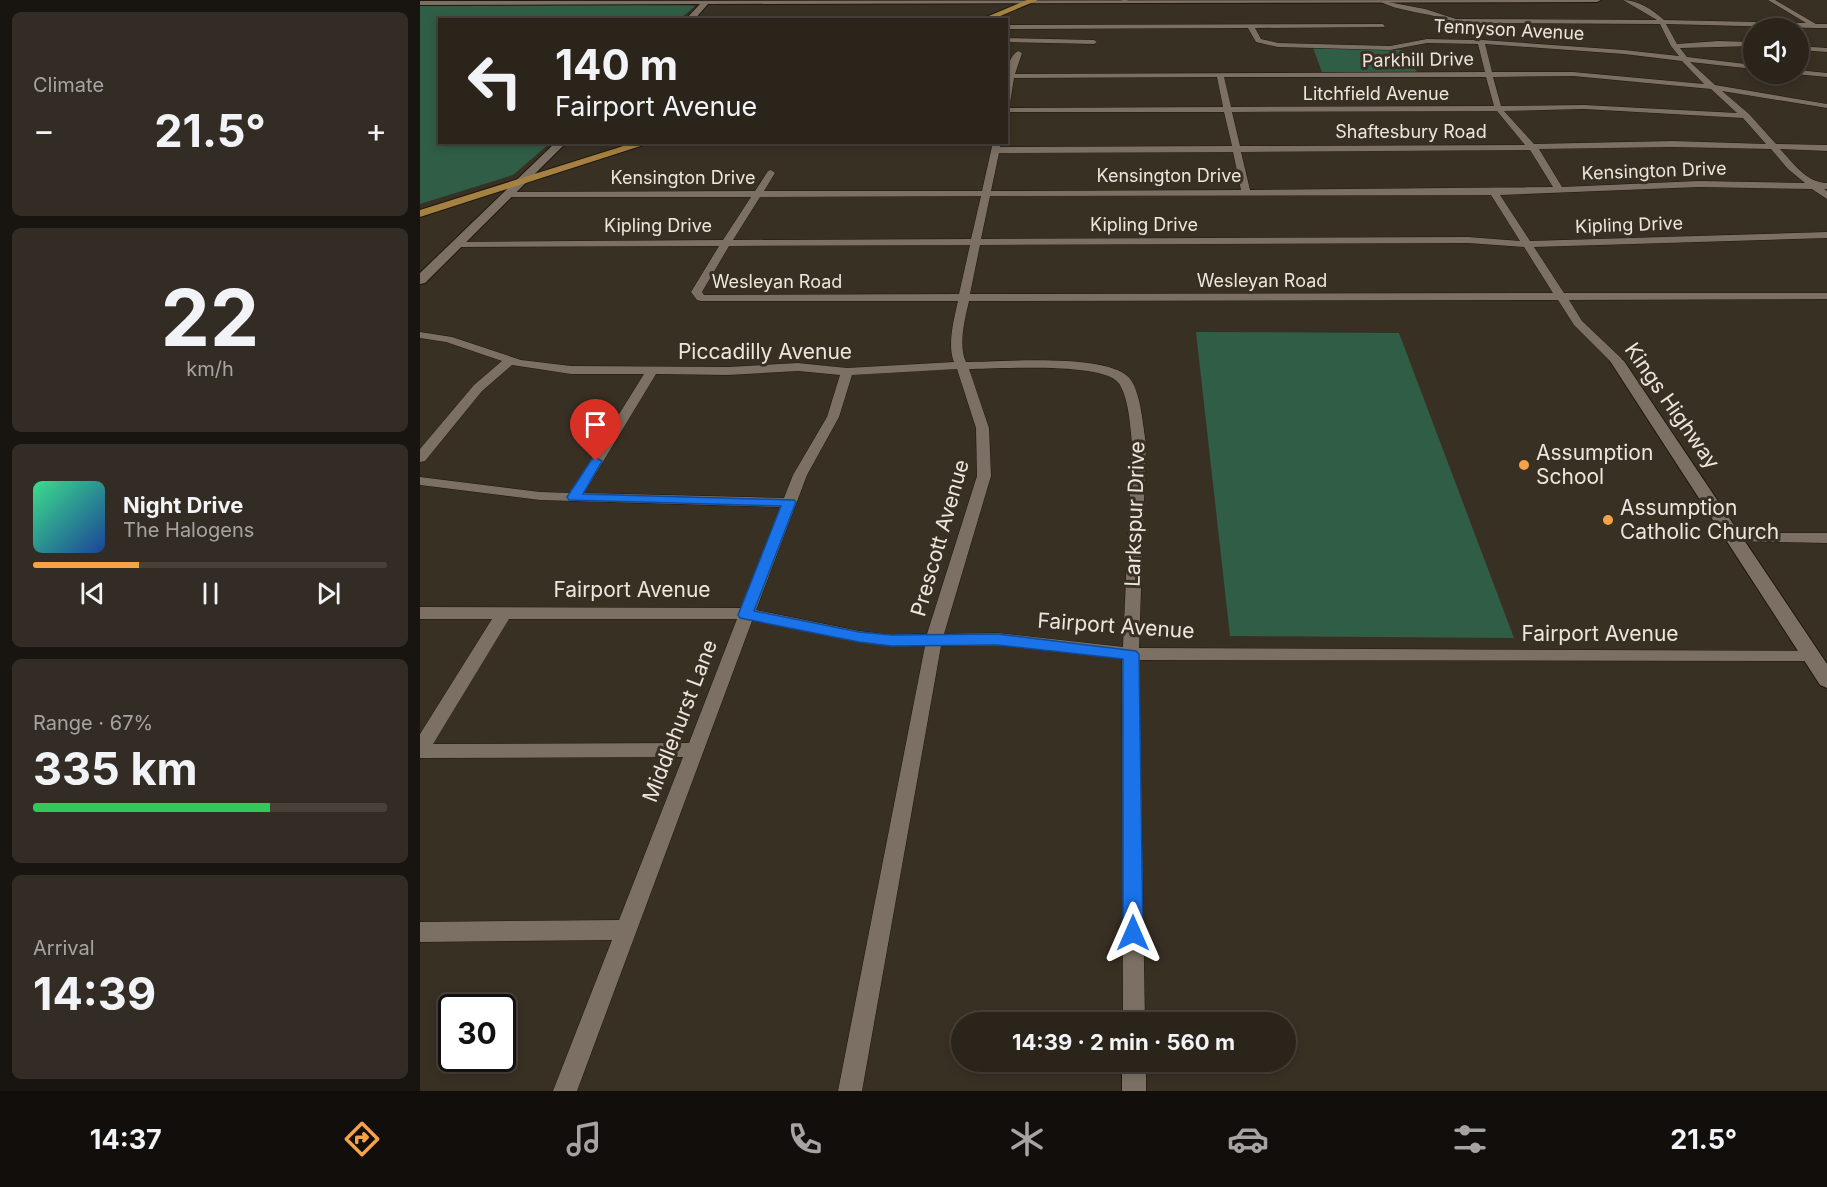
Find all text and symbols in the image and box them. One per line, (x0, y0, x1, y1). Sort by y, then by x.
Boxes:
street label: Tennyson Avenue (1433, 15, 1585, 44)
map controls (1743, 18, 1809, 84)
button: sound (1743, 18, 1809, 84)
text: 140 m (555, 39, 678, 90)
icon: left (456, 42, 534, 120)
street label: Parkhill Drive (1362, 48, 1474, 71)
text: Climate (33, 73, 104, 97)
street label: Litchfield Avenue (1303, 83, 1449, 104)
text: Fairport Avenue (555, 90, 757, 123)
text: 21.5° (154, 103, 266, 158)
text: − (33, 110, 55, 150)
text: + (365, 110, 387, 150)
street label: Shaftesbury Road (1335, 121, 1487, 142)
street label: Kensington Drive (1581, 157, 1727, 184)
street label: Kensington Drive (1097, 165, 1241, 186)
street label: Kensington Drive (611, 167, 755, 188)
street label: Kipling Drive (1575, 212, 1683, 237)
street label: Kipling Drive (1090, 214, 1198, 235)
street label: Kipling Drive (604, 215, 712, 236)
text: 22 (161, 270, 259, 365)
street label: Wesleyan Road (1197, 270, 1327, 291)
street label: Wesleyan Road (712, 271, 842, 292)
street label: Kings Highway (1620, 338, 1725, 474)
street label: Piccadilly Avenue (678, 339, 852, 364)
text: km/h (186, 357, 234, 381)
pin (570, 399, 621, 461)
icon: arrive (579, 408, 612, 441)
place label: Assumption School (1536, 440, 1653, 489)
street label: Larkspur Drive (1119, 441, 1150, 587)
street label: Prescott Avenue (905, 457, 974, 619)
marker: Assumption School (1517, 458, 1531, 472)
text: Night Drive (123, 492, 243, 518)
place label: Assumption Catholic Church (1620, 495, 1779, 544)
marker: Assumption Catholic Church (1601, 513, 1615, 527)
text: The Halogens (123, 518, 254, 542)
icon: previous (76, 577, 109, 610)
icon: pause (194, 577, 227, 610)
icon: next (312, 577, 345, 610)
street label: Fairport Avenue (553, 577, 711, 602)
street label: Fairport Avenue (1037, 608, 1195, 643)
street label: Fairport Avenue (1521, 621, 1679, 646)
street label: Middlehurst Lane (637, 636, 722, 806)
text: Range · 67% (33, 711, 153, 735)
text: 335 km (33, 741, 198, 796)
position arrow (1101, 901, 1165, 965)
text: Arrival (33, 936, 95, 960)
text: 14:39 (33, 966, 156, 1021)
speed limit sign: 30 (438, 994, 516, 1072)
text: 14:39 · 2 min · 560 m (1012, 1029, 1235, 1055)
icon: directions (341, 1118, 383, 1160)
icon: music (563, 1118, 605, 1160)
icon: phone (784, 1118, 826, 1160)
icon: climate (1006, 1118, 1048, 1160)
icon: car (1227, 1118, 1269, 1160)
icon: filters (1449, 1118, 1491, 1160)
text: 14:37 (90, 1123, 162, 1156)
text: 21.5° (1670, 1123, 1737, 1156)

